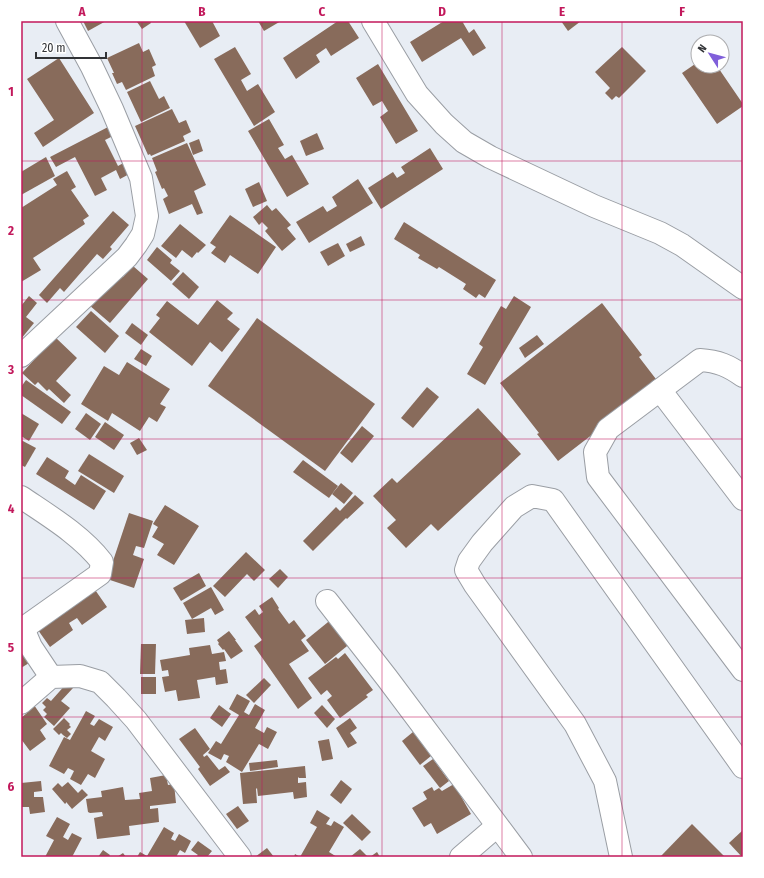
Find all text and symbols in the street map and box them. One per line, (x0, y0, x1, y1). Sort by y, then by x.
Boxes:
text: A (77, 4, 86, 19)
text: B (198, 4, 206, 19)
text: C (319, 4, 326, 19)
text: D (438, 4, 446, 19)
text: E (559, 4, 565, 19)
text: F (679, 4, 685, 19)
scale bar (36, 34, 106, 60)
north arrow (690, 34, 730, 74)
text: 20 m (42, 41, 66, 55)
text: N (695, 42, 710, 55)
text: 1 (8, 84, 14, 99)
text: 2 (7, 223, 14, 238)
text: 3 (7, 362, 14, 377)
text: 4 (8, 501, 15, 516)
text: 5 (8, 640, 14, 655)
text: 6 (8, 779, 15, 794)

